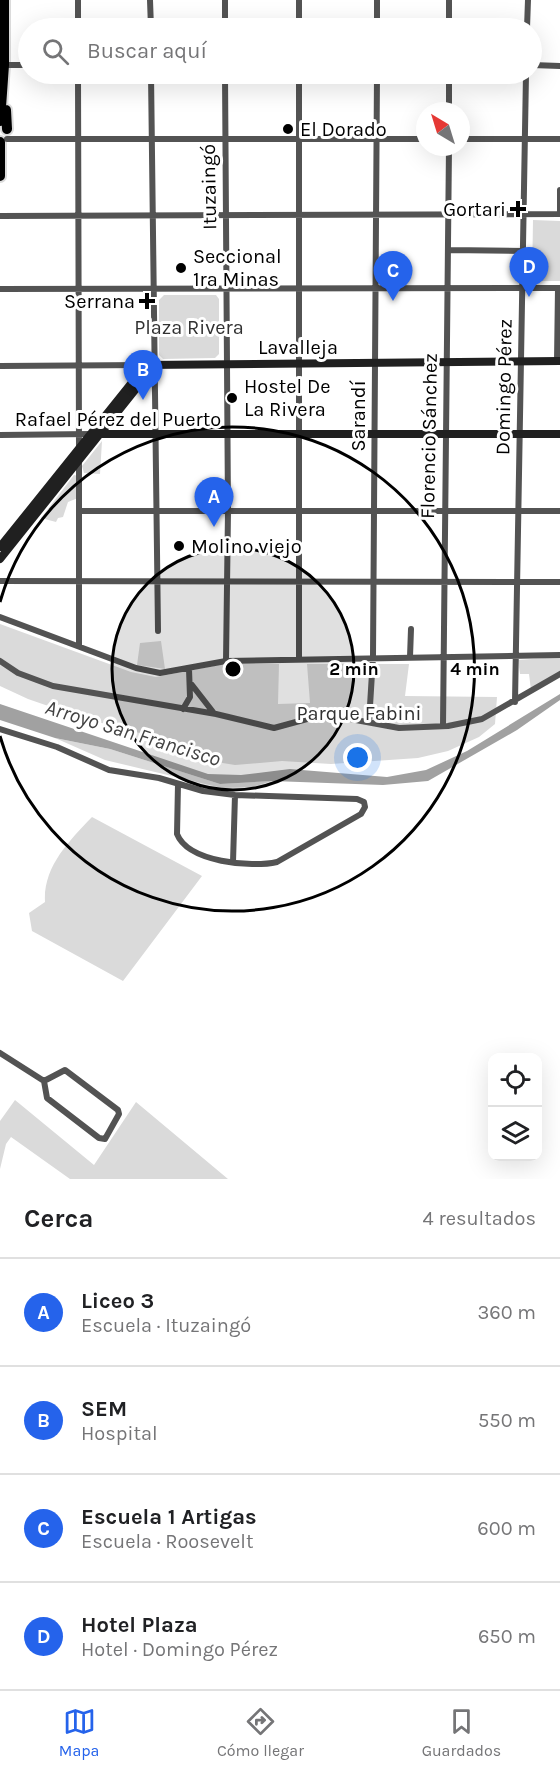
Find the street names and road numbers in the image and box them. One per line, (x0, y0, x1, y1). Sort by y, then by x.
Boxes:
street label: Ituzaingó (197, 144, 221, 230)
street label: Domingo Pérez (491, 319, 517, 455)
street label: Lavalleja (258, 336, 338, 359)
street label: Florencio Sánchez (416, 353, 442, 519)
street label: Sarandí (347, 380, 370, 452)
street label: Rafael Pérez del Puerto (15, 408, 221, 431)

